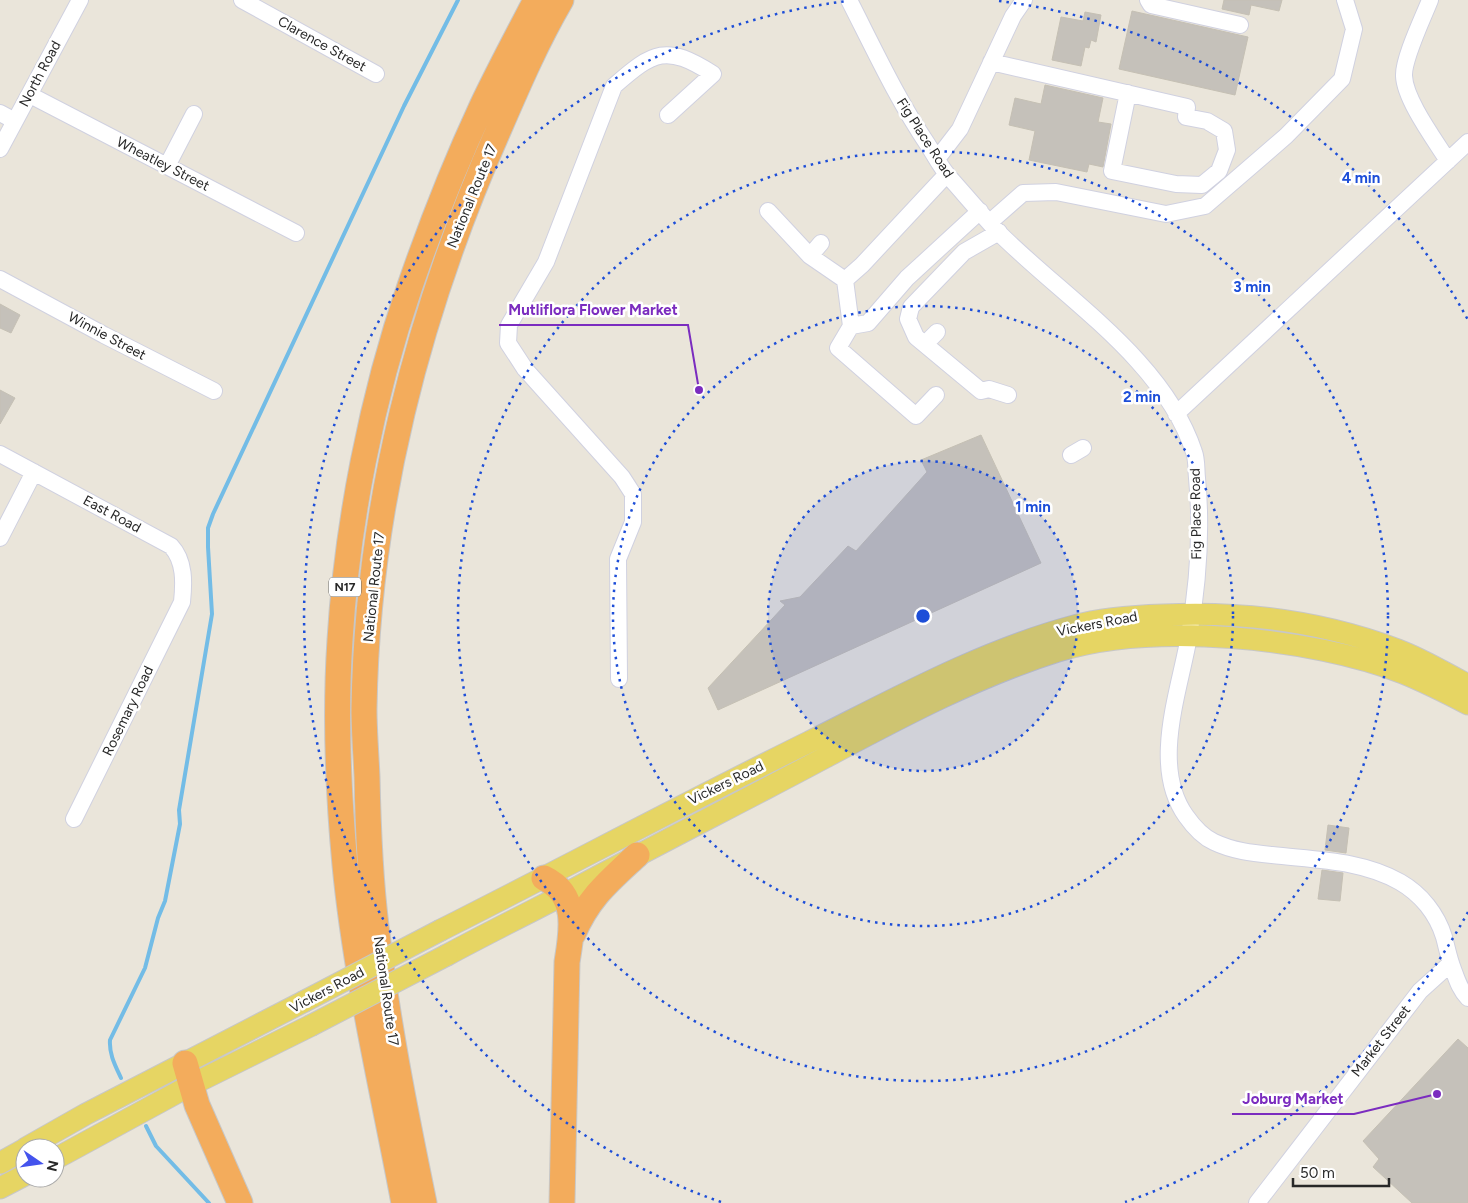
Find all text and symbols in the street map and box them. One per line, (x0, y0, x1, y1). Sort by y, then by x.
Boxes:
street label: Clarence Street (275, 13, 369, 75)
street label: North Road (15, 38, 65, 110)
street label: Fig Place Road (893, 95, 957, 181)
street label: Wheatley Street (114, 133, 212, 195)
street label: National Route 17 (443, 141, 501, 250)
text: 4 min (1342, 169, 1380, 187)
text: 3 min (1233, 278, 1271, 296)
callout: Mutliflora Flower Market (499, 295, 688, 325)
text: Mutliflora Flower Market (508, 301, 678, 319)
street label: Winnie Street (65, 308, 149, 364)
text: 2 min (1123, 388, 1161, 406)
street label: Fig Place Road (1187, 468, 1205, 560)
street label: East Road (80, 492, 144, 536)
text: 1 min (1015, 498, 1051, 516)
street label: National Route 17 (360, 531, 388, 643)
road number: N17 (329, 578, 361, 596)
centre of rings (914, 607, 932, 625)
street label: Vickers Road (1055, 608, 1139, 640)
street label: Rosemary Road (99, 663, 157, 759)
street label: Vickers Road (686, 757, 766, 809)
street label: National Route 17 (370, 935, 402, 1047)
street label: Vickers Road (287, 963, 367, 1017)
street label: Market Street (1348, 1002, 1414, 1080)
callout: Joburg Market (1232, 1084, 1354, 1114)
text: Joburg Market (1242, 1090, 1344, 1108)
north arrow (15, 1138, 65, 1188)
scale bar (1293, 1156, 1389, 1188)
text: N (43, 1159, 62, 1173)
text: 50 m (1300, 1164, 1335, 1182)

